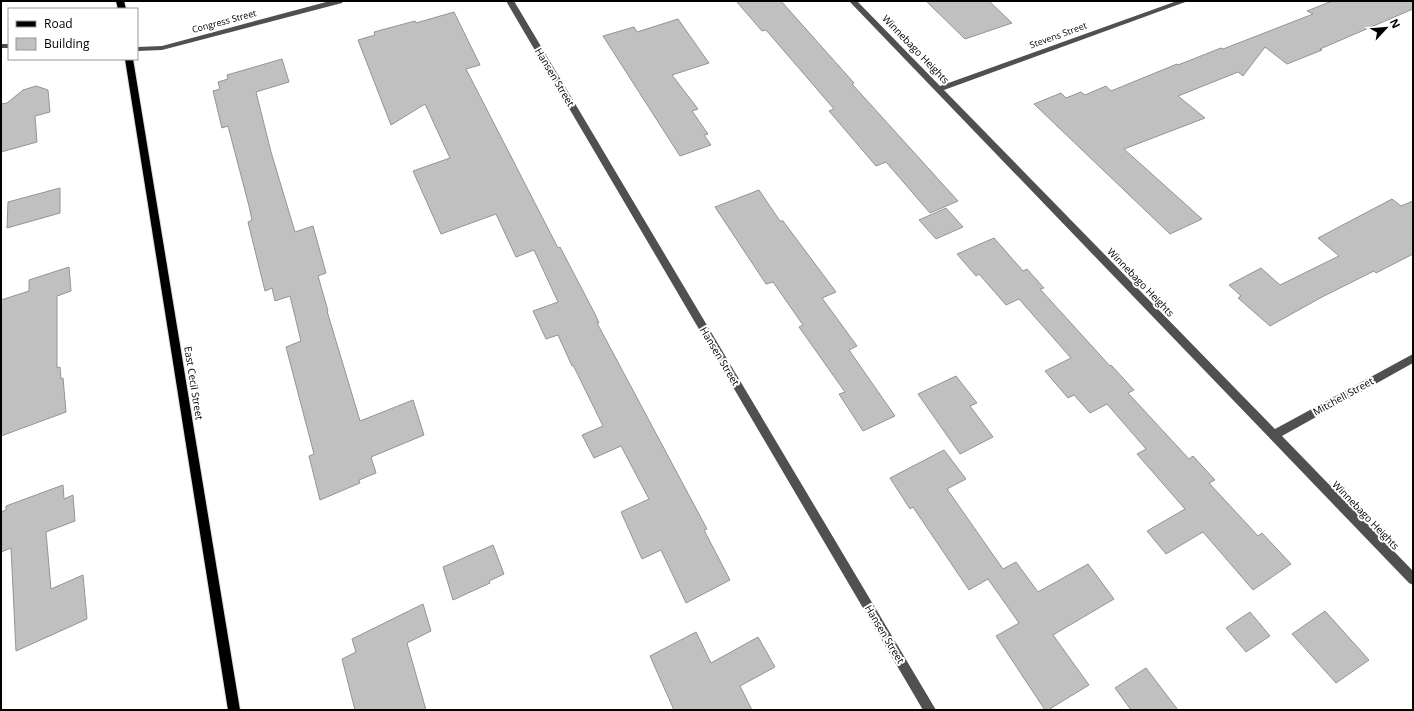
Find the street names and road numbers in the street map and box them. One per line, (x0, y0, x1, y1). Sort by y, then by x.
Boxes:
street label: Congress Street (190, 6, 258, 36)
street label: Winnebago Heights (879, 11, 953, 87)
street label: Stevens Street (1028, 19, 1088, 51)
street label: Hansen Street (532, 45, 578, 109)
street label: Winnebago Heights (1104, 244, 1178, 320)
street label: Hansen Street (697, 324, 743, 388)
street label: East Cecil Street (181, 345, 207, 421)
street label: Mitchell Street (1310, 373, 1376, 418)
street label: Winnebago Heights (1329, 477, 1403, 553)
street label: Hansen Street (862, 602, 908, 666)

